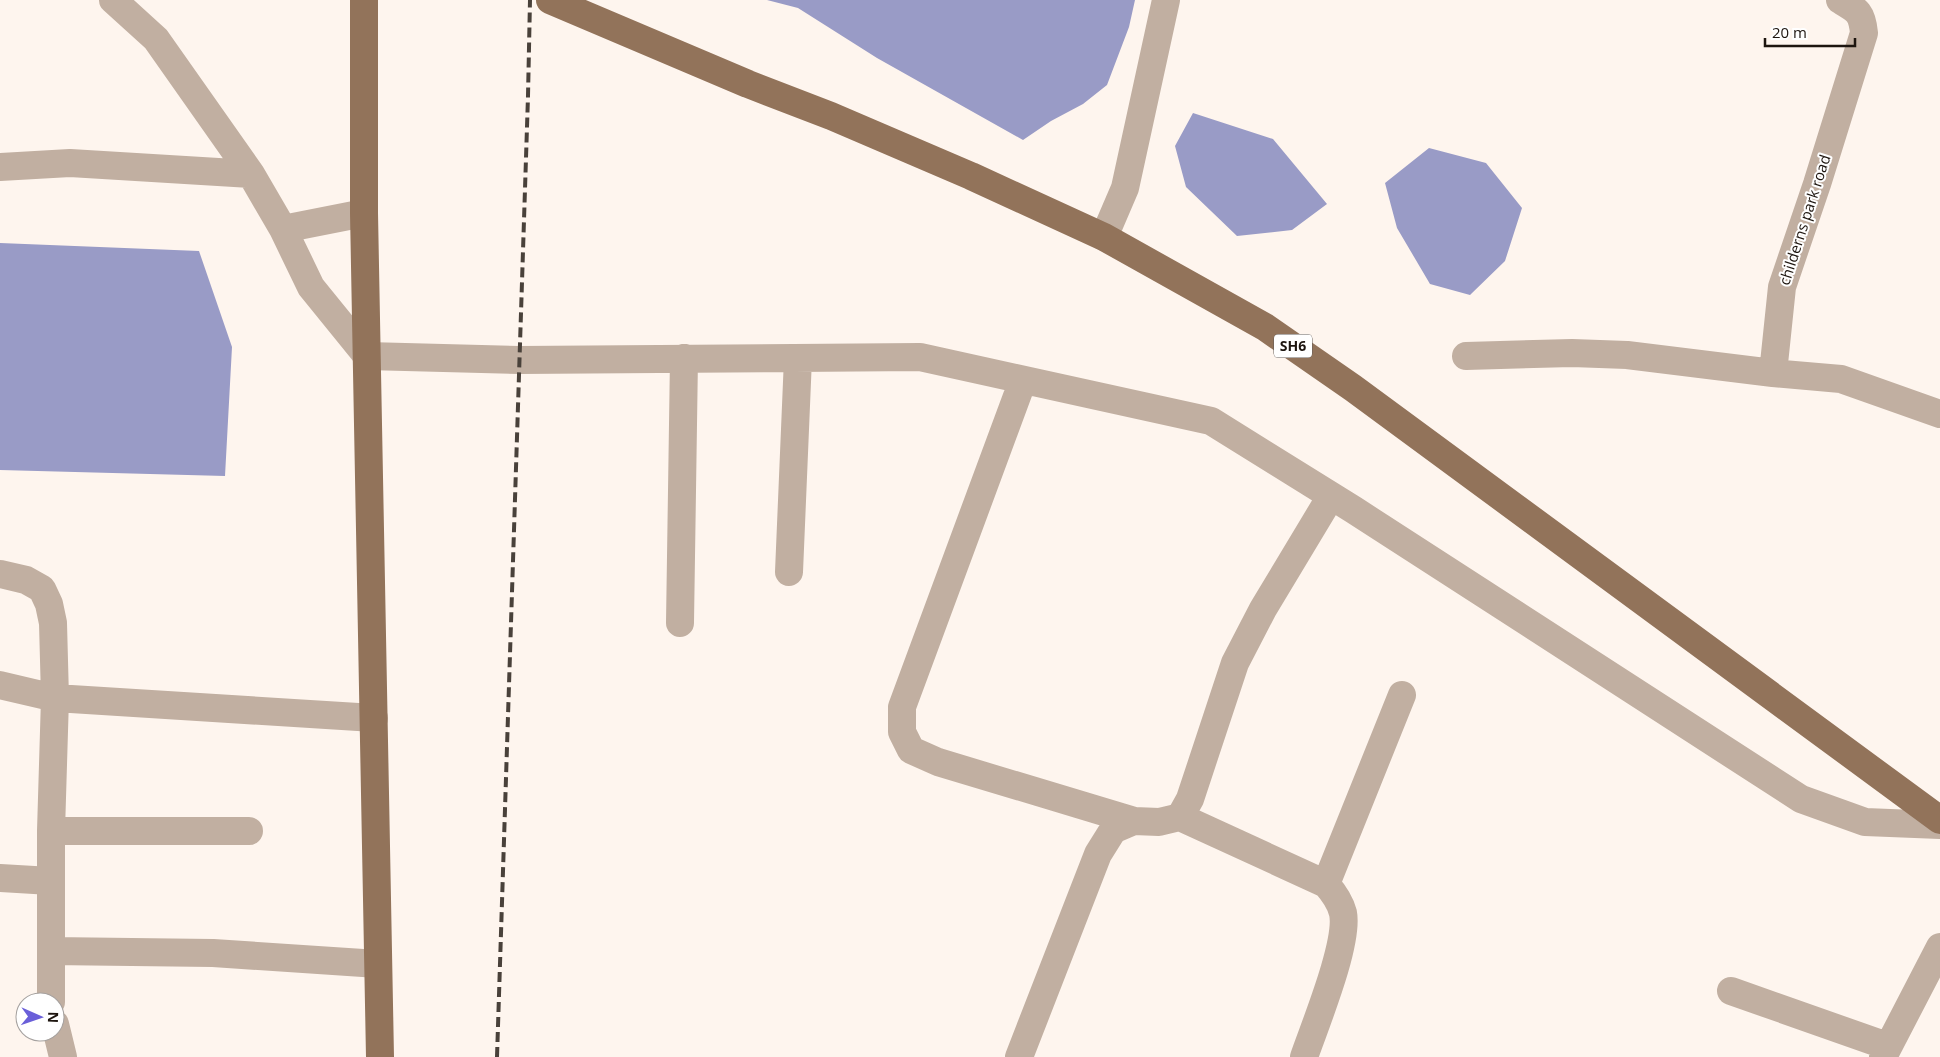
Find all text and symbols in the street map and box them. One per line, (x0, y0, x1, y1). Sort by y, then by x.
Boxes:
scale bar (1765, 15, 1855, 47)
text: 20 m (1772, 22, 1807, 42)
street label: childerns park road (1774, 152, 1835, 287)
road number: SH6 (1274, 334, 1312, 358)
north arrow (15, 992, 65, 1042)
text: N (44, 1011, 63, 1023)

